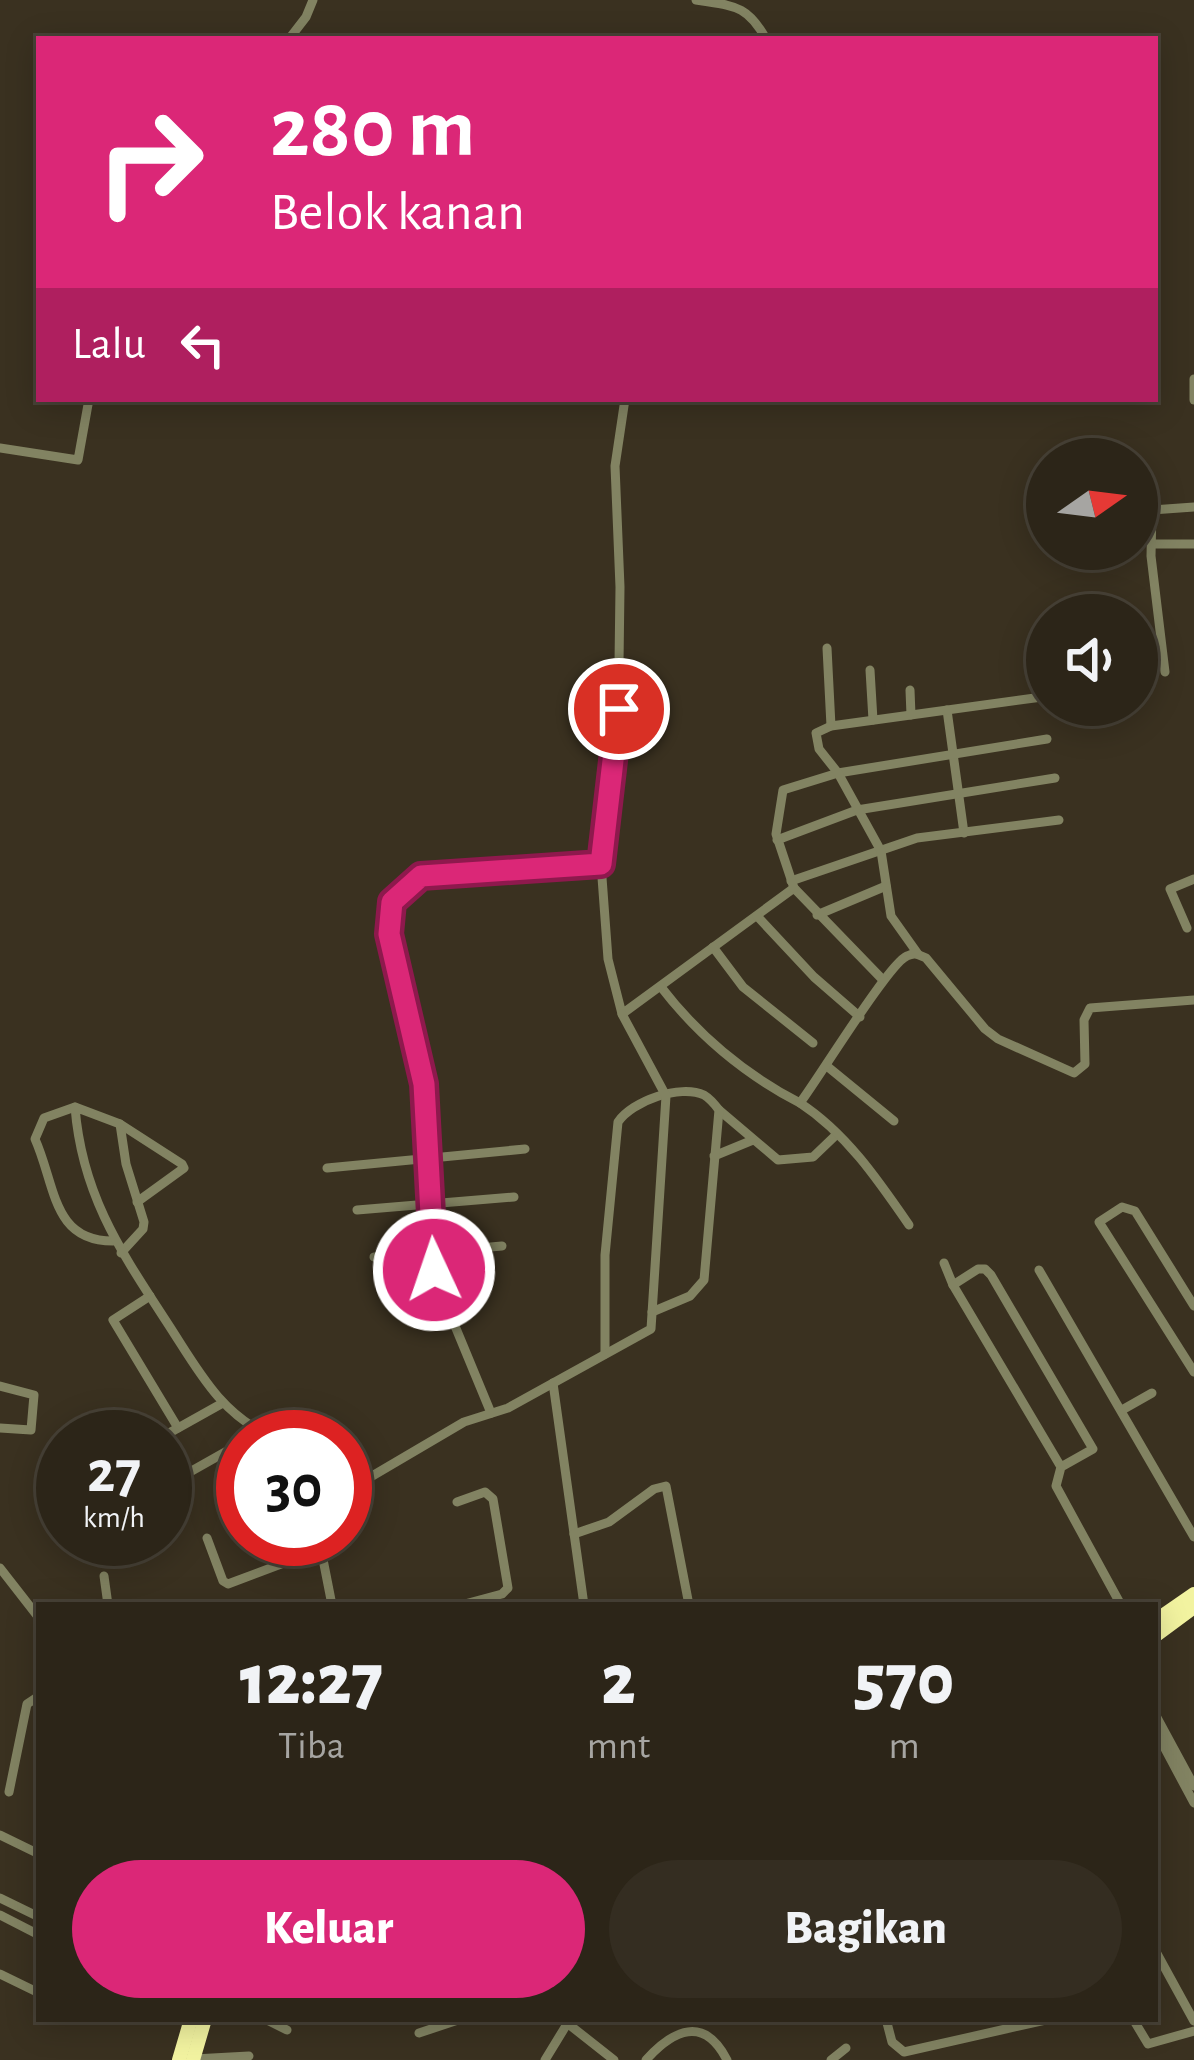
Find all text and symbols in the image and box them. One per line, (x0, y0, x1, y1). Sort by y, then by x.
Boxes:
icon: right (72, 84, 228, 240)
text: 280 m (270, 88, 475, 172)
text: Belok kanan (270, 186, 525, 240)
icon: left (170, 312, 236, 378)
text: Lalu (72, 322, 146, 367)
north arrow (1026, 438, 1158, 570)
map controls (1026, 438, 1158, 726)
button: sound (1026, 594, 1158, 726)
pin (568, 658, 670, 760)
icon: arrive (586, 676, 652, 742)
position arrow (371, 1207, 497, 1333)
speed limit sign: 30 (216, 1410, 372, 1566)
text: 27 (87, 1443, 141, 1503)
text: km/h (83, 1503, 145, 1533)
text: 12:27 (240, 1645, 383, 1717)
text: 2 (601, 1645, 636, 1717)
text: 570 (854, 1645, 954, 1717)
text: Tiba (278, 1727, 345, 1766)
text: mnt (587, 1727, 650, 1766)
text: m (889, 1727, 920, 1766)
button: Keluar (72, 1860, 585, 1998)
button: Bagikan (609, 1860, 1122, 1998)

